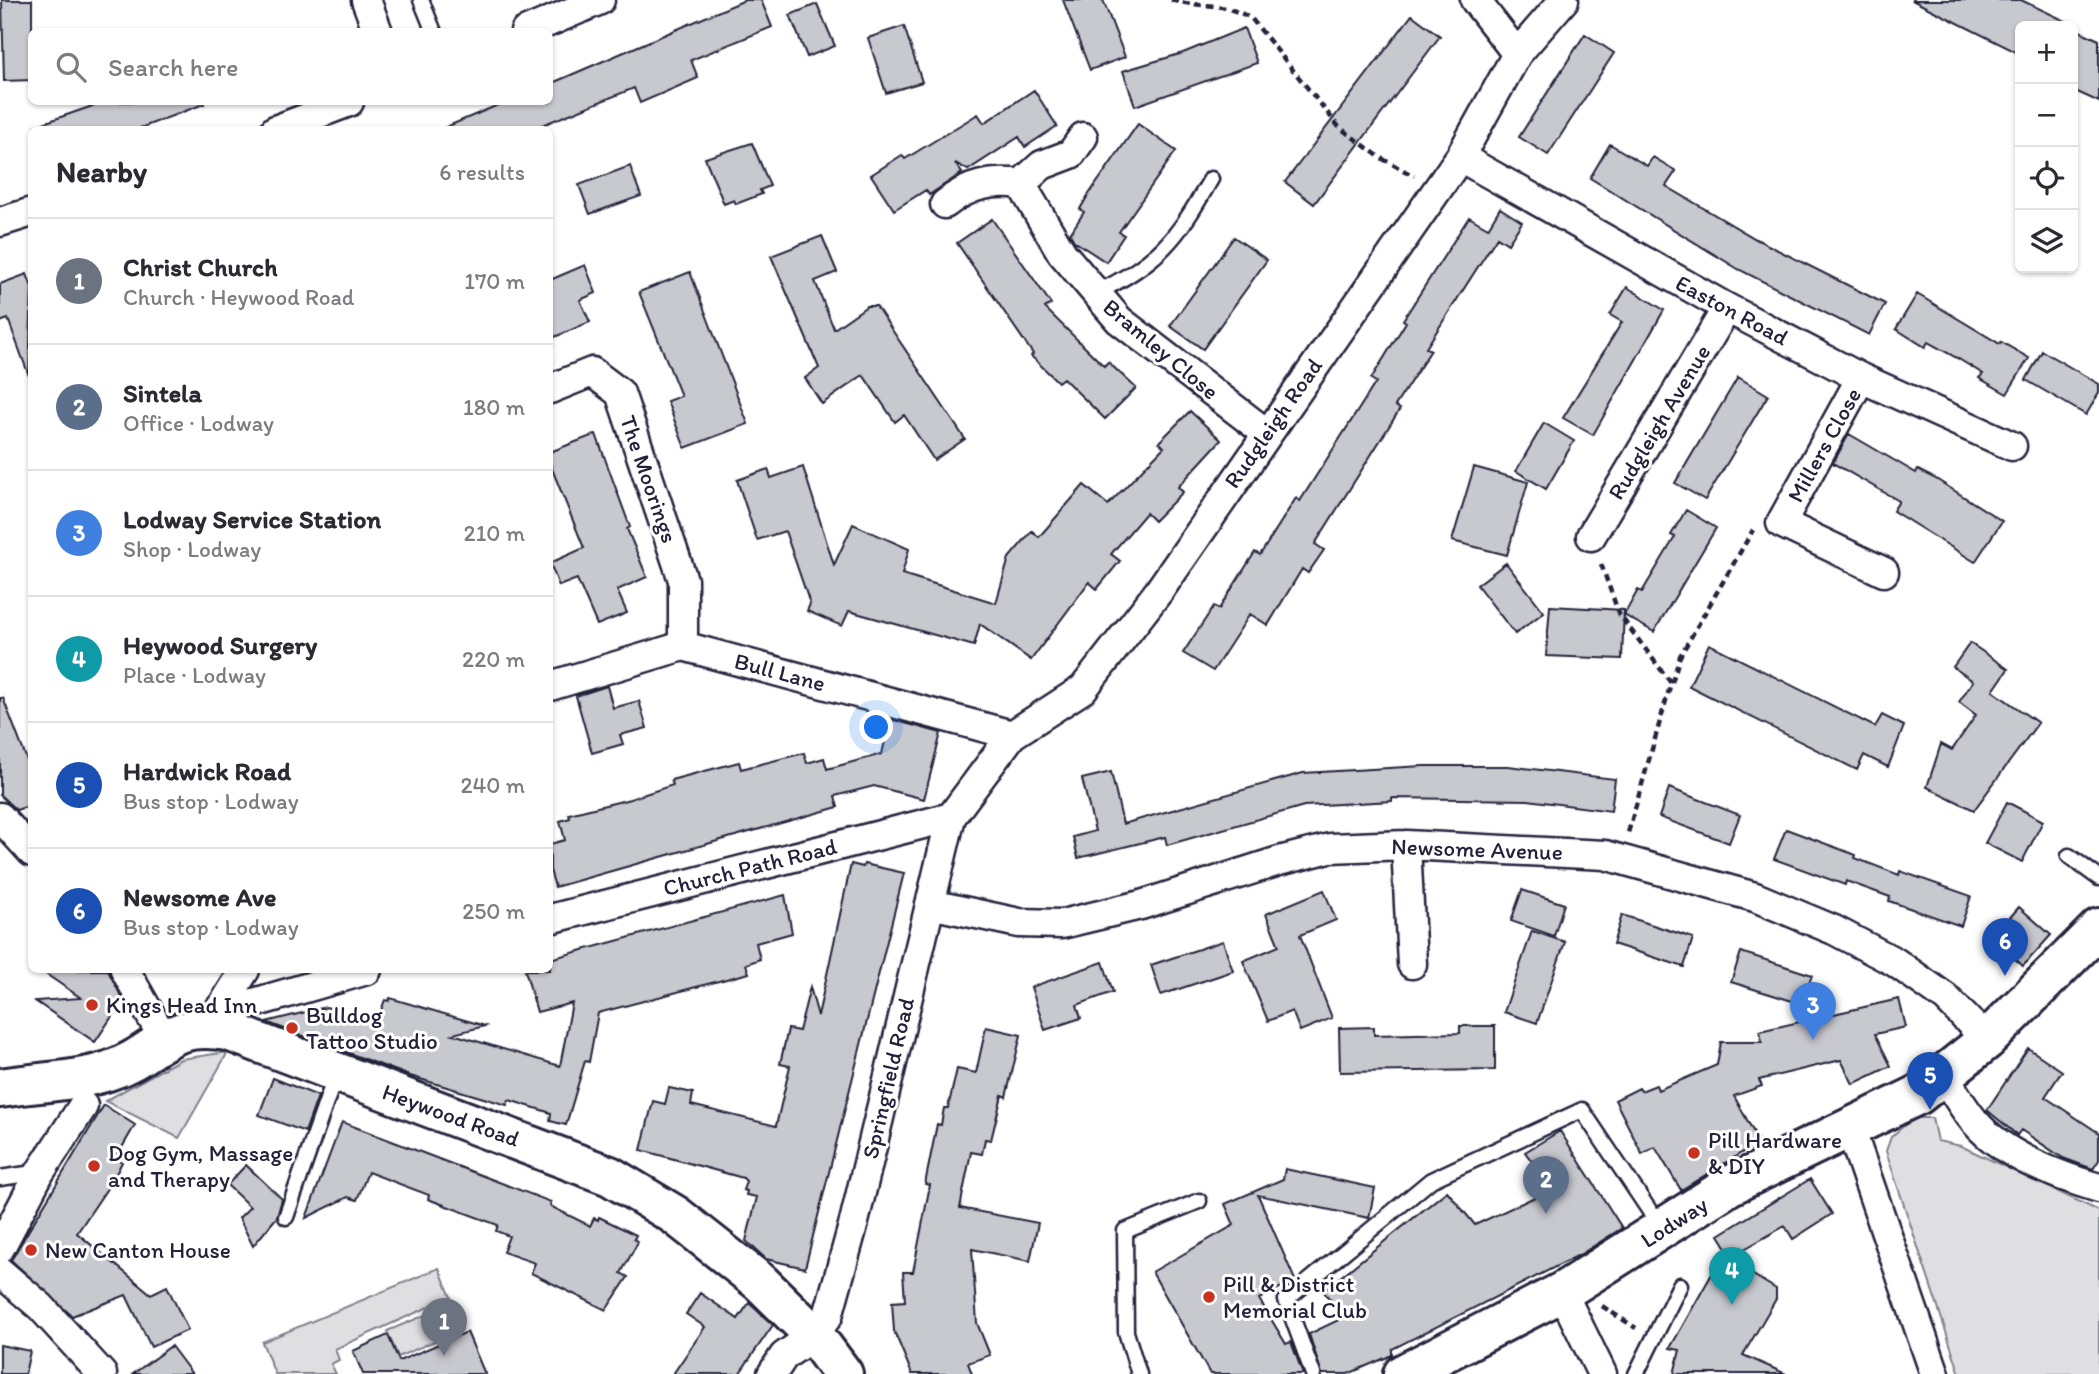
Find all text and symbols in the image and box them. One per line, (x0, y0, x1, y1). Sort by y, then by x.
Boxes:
map controls (2015, 21, 2078, 273)
button: + (2015, 21, 2078, 84)
search box (28, 28, 553, 105)
icon: search (52, 48, 90, 86)
text: Search here (108, 51, 238, 83)
button: − (2015, 84, 2078, 147)
button: locate (2015, 147, 2078, 210)
text: Nearby (56, 153, 147, 190)
text: 6 results (439, 158, 525, 186)
button: layers (2015, 210, 2078, 273)
text: Christ Church (123, 251, 278, 283)
text: 1 (74, 267, 84, 295)
text: 170 m (464, 267, 525, 295)
street label: Easton Road (1671, 269, 1793, 352)
text: Church · Heywood Road (123, 283, 355, 311)
street label: Bramley Close (1098, 293, 1224, 405)
street label: Rudgleigh Avenue (1602, 339, 1716, 505)
street label: Rudgleigh Road (1218, 352, 1328, 493)
text: Sintela (123, 377, 202, 409)
street label: Millers Close (1781, 383, 1867, 507)
text: 2 (73, 393, 85, 421)
text: 180 m (463, 393, 525, 421)
text: Office · Lodway (123, 409, 274, 437)
street label: The Moorings (614, 412, 684, 546)
text: Lodway Service Station (123, 503, 381, 535)
text: 3 (73, 519, 85, 547)
text: 210 m (464, 519, 525, 547)
text: Shop · Lodway (123, 535, 261, 563)
text: Heywood Surgery (123, 629, 317, 661)
text: 4 (72, 645, 86, 673)
text: 220 m (462, 645, 525, 673)
street label: Bull Lane (732, 646, 828, 698)
text: Place · Lodway (123, 661, 266, 689)
your location (859, 710, 893, 744)
text: Hardwick Road (123, 755, 291, 787)
text: 5 (73, 771, 85, 799)
text: 240 m (460, 771, 525, 799)
text: Bus stop · Lodway (123, 787, 299, 815)
street label: Church Path Road (660, 832, 840, 902)
street label: Newsome Avenue (1391, 832, 1563, 866)
text: Newsome Ave (123, 881, 276, 913)
text: 6 (73, 897, 85, 925)
text: 250 m (462, 897, 525, 925)
text: Bus stop · Lodway (123, 913, 299, 941)
pin: 6 (1982, 918, 2028, 976)
pin: 3 (1790, 982, 1836, 1040)
place label: Kings Head Inn (106, 991, 257, 1019)
street label: Springfield Road (856, 994, 920, 1161)
marker: Kings Head Inn (84, 997, 100, 1013)
place label: Bulldog Tattoo Studio (306, 1001, 438, 1055)
marker: Bulldog Tattoo Studio (284, 1020, 300, 1036)
pin: 5 (1907, 1052, 1953, 1110)
street label: Heywood Road (379, 1077, 524, 1153)
place label: Pill Hardware & DIY (1708, 1126, 1842, 1180)
place label: Dog Gym, Massage and Therapy (108, 1139, 293, 1193)
marker: Pill Hardware & DIY (1686, 1145, 1702, 1161)
pin: 2 (1523, 1156, 1569, 1214)
marker: Dog Gym, Massage and Therapy (86, 1158, 102, 1174)
street label: Lodway (1635, 1190, 1713, 1254)
place label: New Canton House (45, 1236, 231, 1264)
marker: New Canton House (23, 1242, 39, 1258)
pin: 4 (1709, 1247, 1755, 1305)
place label: Pill & District Memorial Club (1223, 1270, 1367, 1324)
marker: Pill & District Memorial Club (1201, 1289, 1217, 1305)
pin: 1 (421, 1298, 467, 1356)

